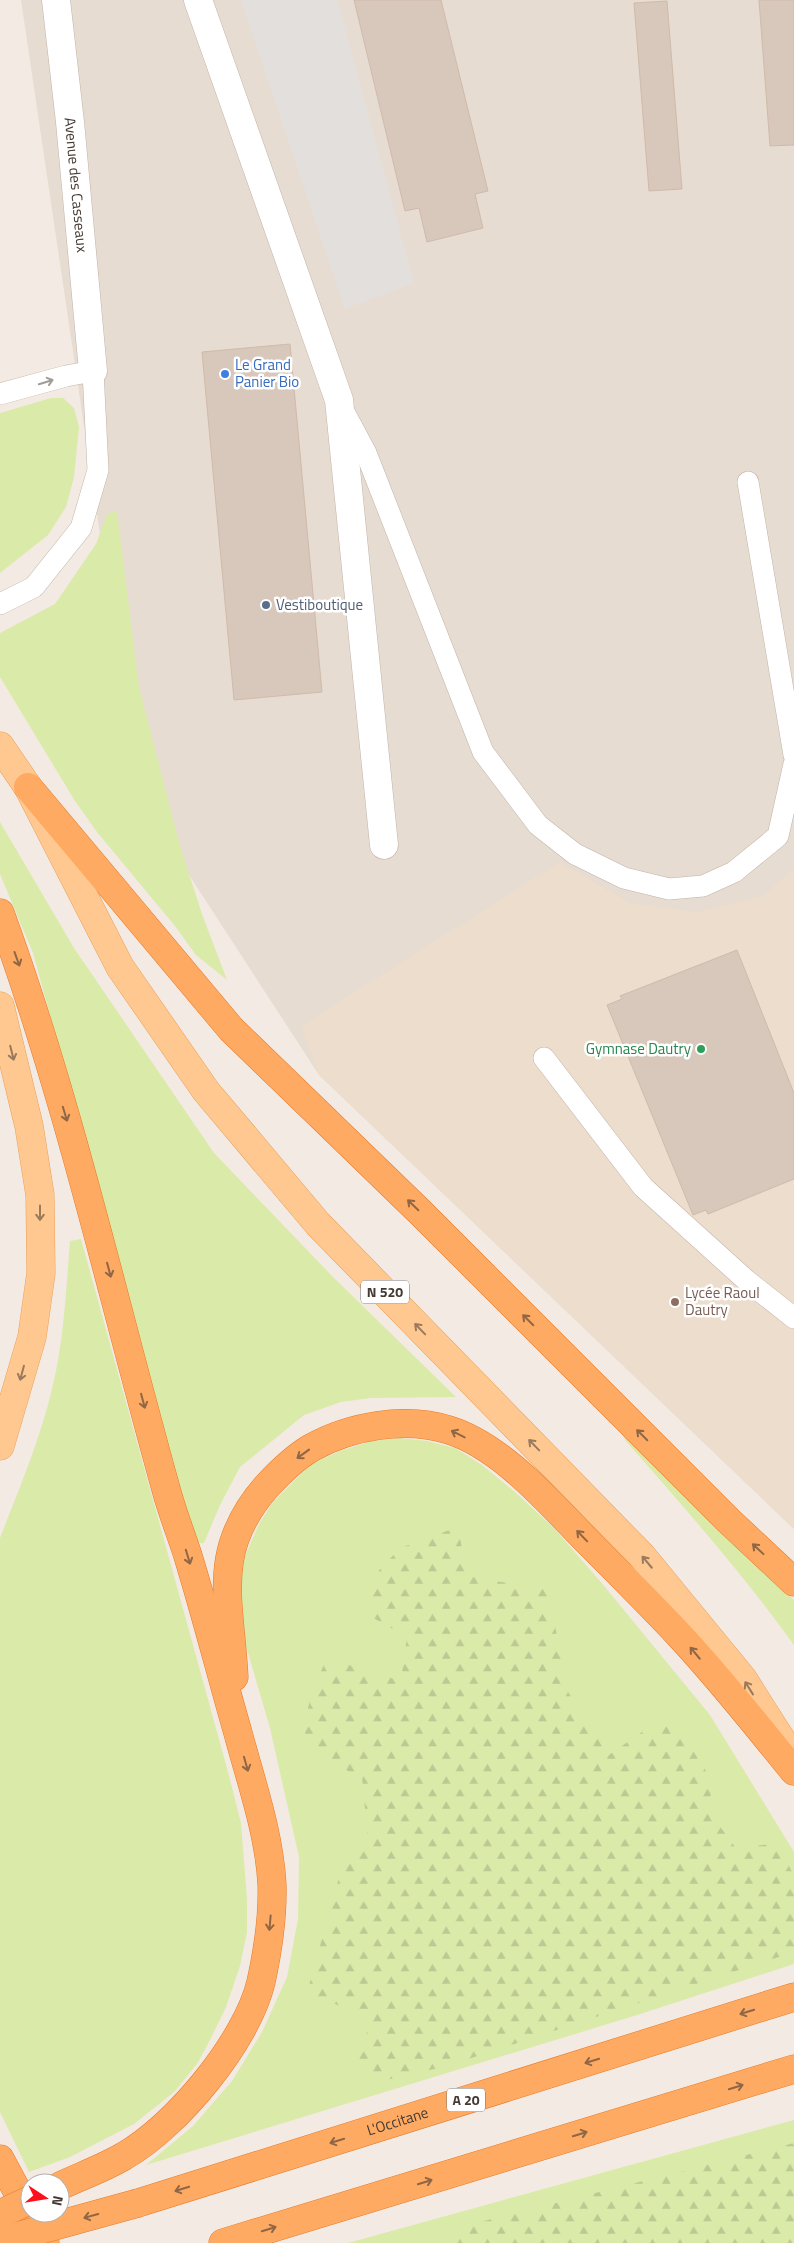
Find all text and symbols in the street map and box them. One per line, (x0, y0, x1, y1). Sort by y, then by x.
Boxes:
street label: Avenue des Casseaux (59, 116, 94, 254)
place label: Le Grand Panier Bio (235, 353, 299, 393)
marker: Le Grand Panier Bio (219, 368, 231, 380)
one-way arrow (38, 376, 54, 386)
place label: Vestiboutique (276, 593, 363, 616)
marker: Vestiboutique (260, 599, 272, 611)
one-way arrow (13, 950, 22, 966)
place label: Gymnase Dautry (586, 1037, 691, 1060)
marker: Gymnase Dautry (695, 1043, 707, 1055)
one-way arrow (8, 1045, 17, 1061)
one-way arrow (61, 1105, 71, 1121)
one-way arrow (406, 1199, 419, 1211)
one-way arrow (35, 1204, 45, 1221)
one-way arrow (105, 1262, 114, 1278)
road number: N 520 (361, 1280, 409, 1304)
place label: Lycée Raoul Dautry (685, 1281, 760, 1321)
marker: Lycée Raoul Dautry (669, 1296, 681, 1308)
one-way arrow (521, 1314, 534, 1326)
one-way arrow (414, 1323, 426, 1335)
one-way arrow (16, 1365, 26, 1381)
one-way arrow (139, 1392, 148, 1408)
one-way arrow (450, 1429, 465, 1439)
one-way arrow (636, 1429, 649, 1441)
one-way arrow (528, 1439, 540, 1452)
one-way arrow (296, 1449, 310, 1459)
one-way arrow (576, 1530, 588, 1542)
one-way arrow (752, 1543, 765, 1555)
one-way arrow (183, 1549, 193, 1565)
one-way arrow (641, 1556, 652, 1569)
one-way arrow (689, 1647, 700, 1660)
one-way arrow (744, 1682, 754, 1696)
one-way arrow (242, 1755, 252, 1771)
one-way arrow (265, 1915, 275, 1931)
one-way arrow (740, 2008, 756, 2017)
one-way arrow (585, 2056, 601, 2066)
one-way arrow (727, 2082, 743, 2092)
road number: A 20 (447, 2088, 485, 2112)
street label: L'Occitane (364, 2101, 431, 2142)
one-way arrow (572, 2129, 588, 2139)
one-way arrow (330, 2136, 346, 2146)
north arrow (20, 2173, 70, 2223)
one-way arrow (416, 2176, 432, 2186)
one-way arrow (175, 2185, 191, 2195)
text: N (47, 2194, 69, 2208)
one-way arrow (83, 2212, 99, 2221)
one-way arrow (261, 2223, 277, 2233)

